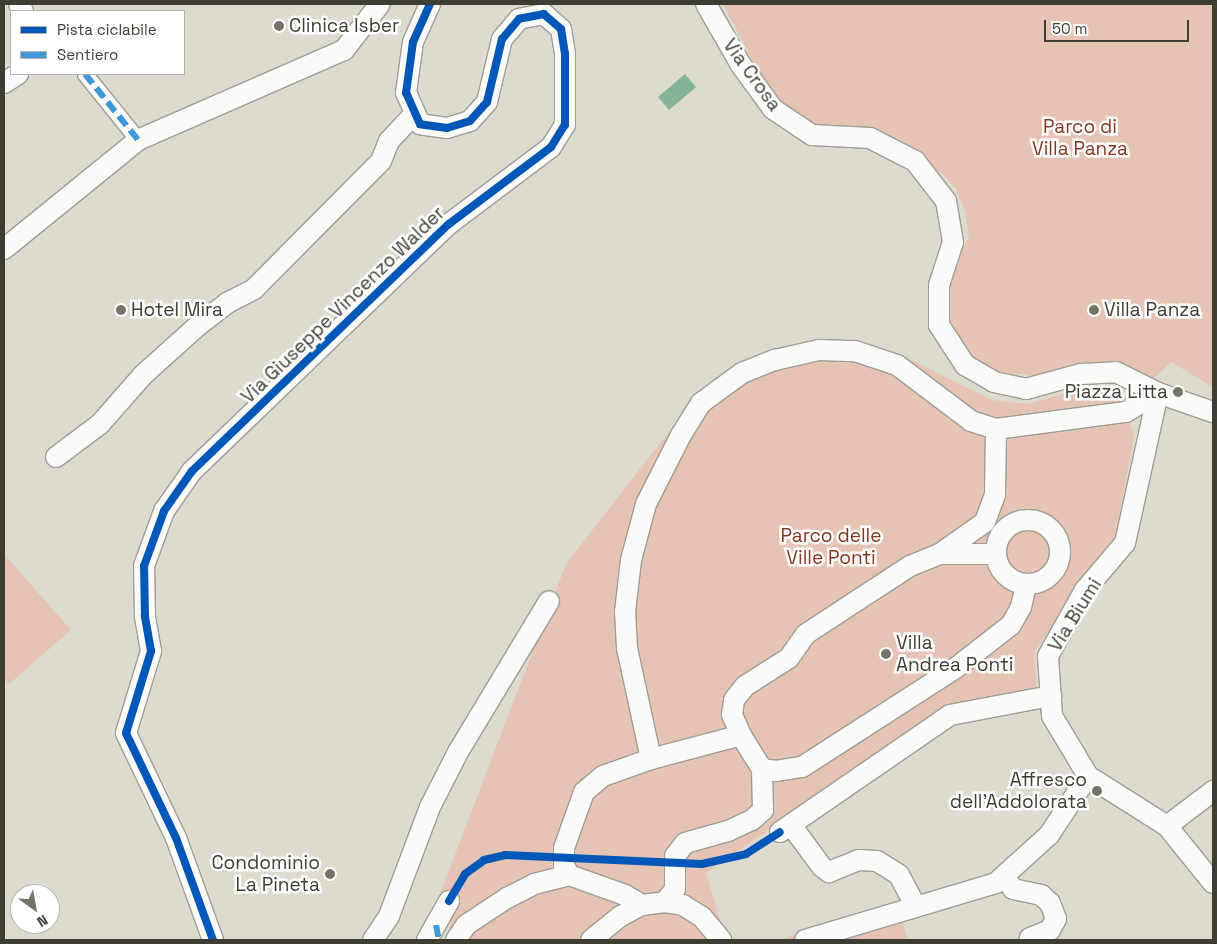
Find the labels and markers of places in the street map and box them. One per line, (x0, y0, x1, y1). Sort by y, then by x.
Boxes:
place label: Clinica Isber (289, 15, 399, 37)
marker: Clinica Isber (273, 20, 285, 32)
place label: Hotel Mira (131, 299, 223, 321)
place label: Villa Panza (1104, 299, 1200, 321)
marker: Hotel Mira (115, 304, 127, 316)
marker: Villa Panza (1088, 304, 1100, 316)
place label: Piazza Litta (1065, 381, 1168, 403)
marker: Piazza Litta (1172, 386, 1184, 398)
place label: Villa Andrea Ponti (896, 632, 1013, 676)
marker: Villa Andrea Ponti (880, 648, 892, 660)
place label: Affresco dell'Addolorata (950, 769, 1087, 813)
marker: Affresco dell'Addolorata (1091, 785, 1103, 797)
place label: Condominio La Pineta (211, 852, 320, 896)
marker: Condominio La Pineta (324, 868, 336, 880)

